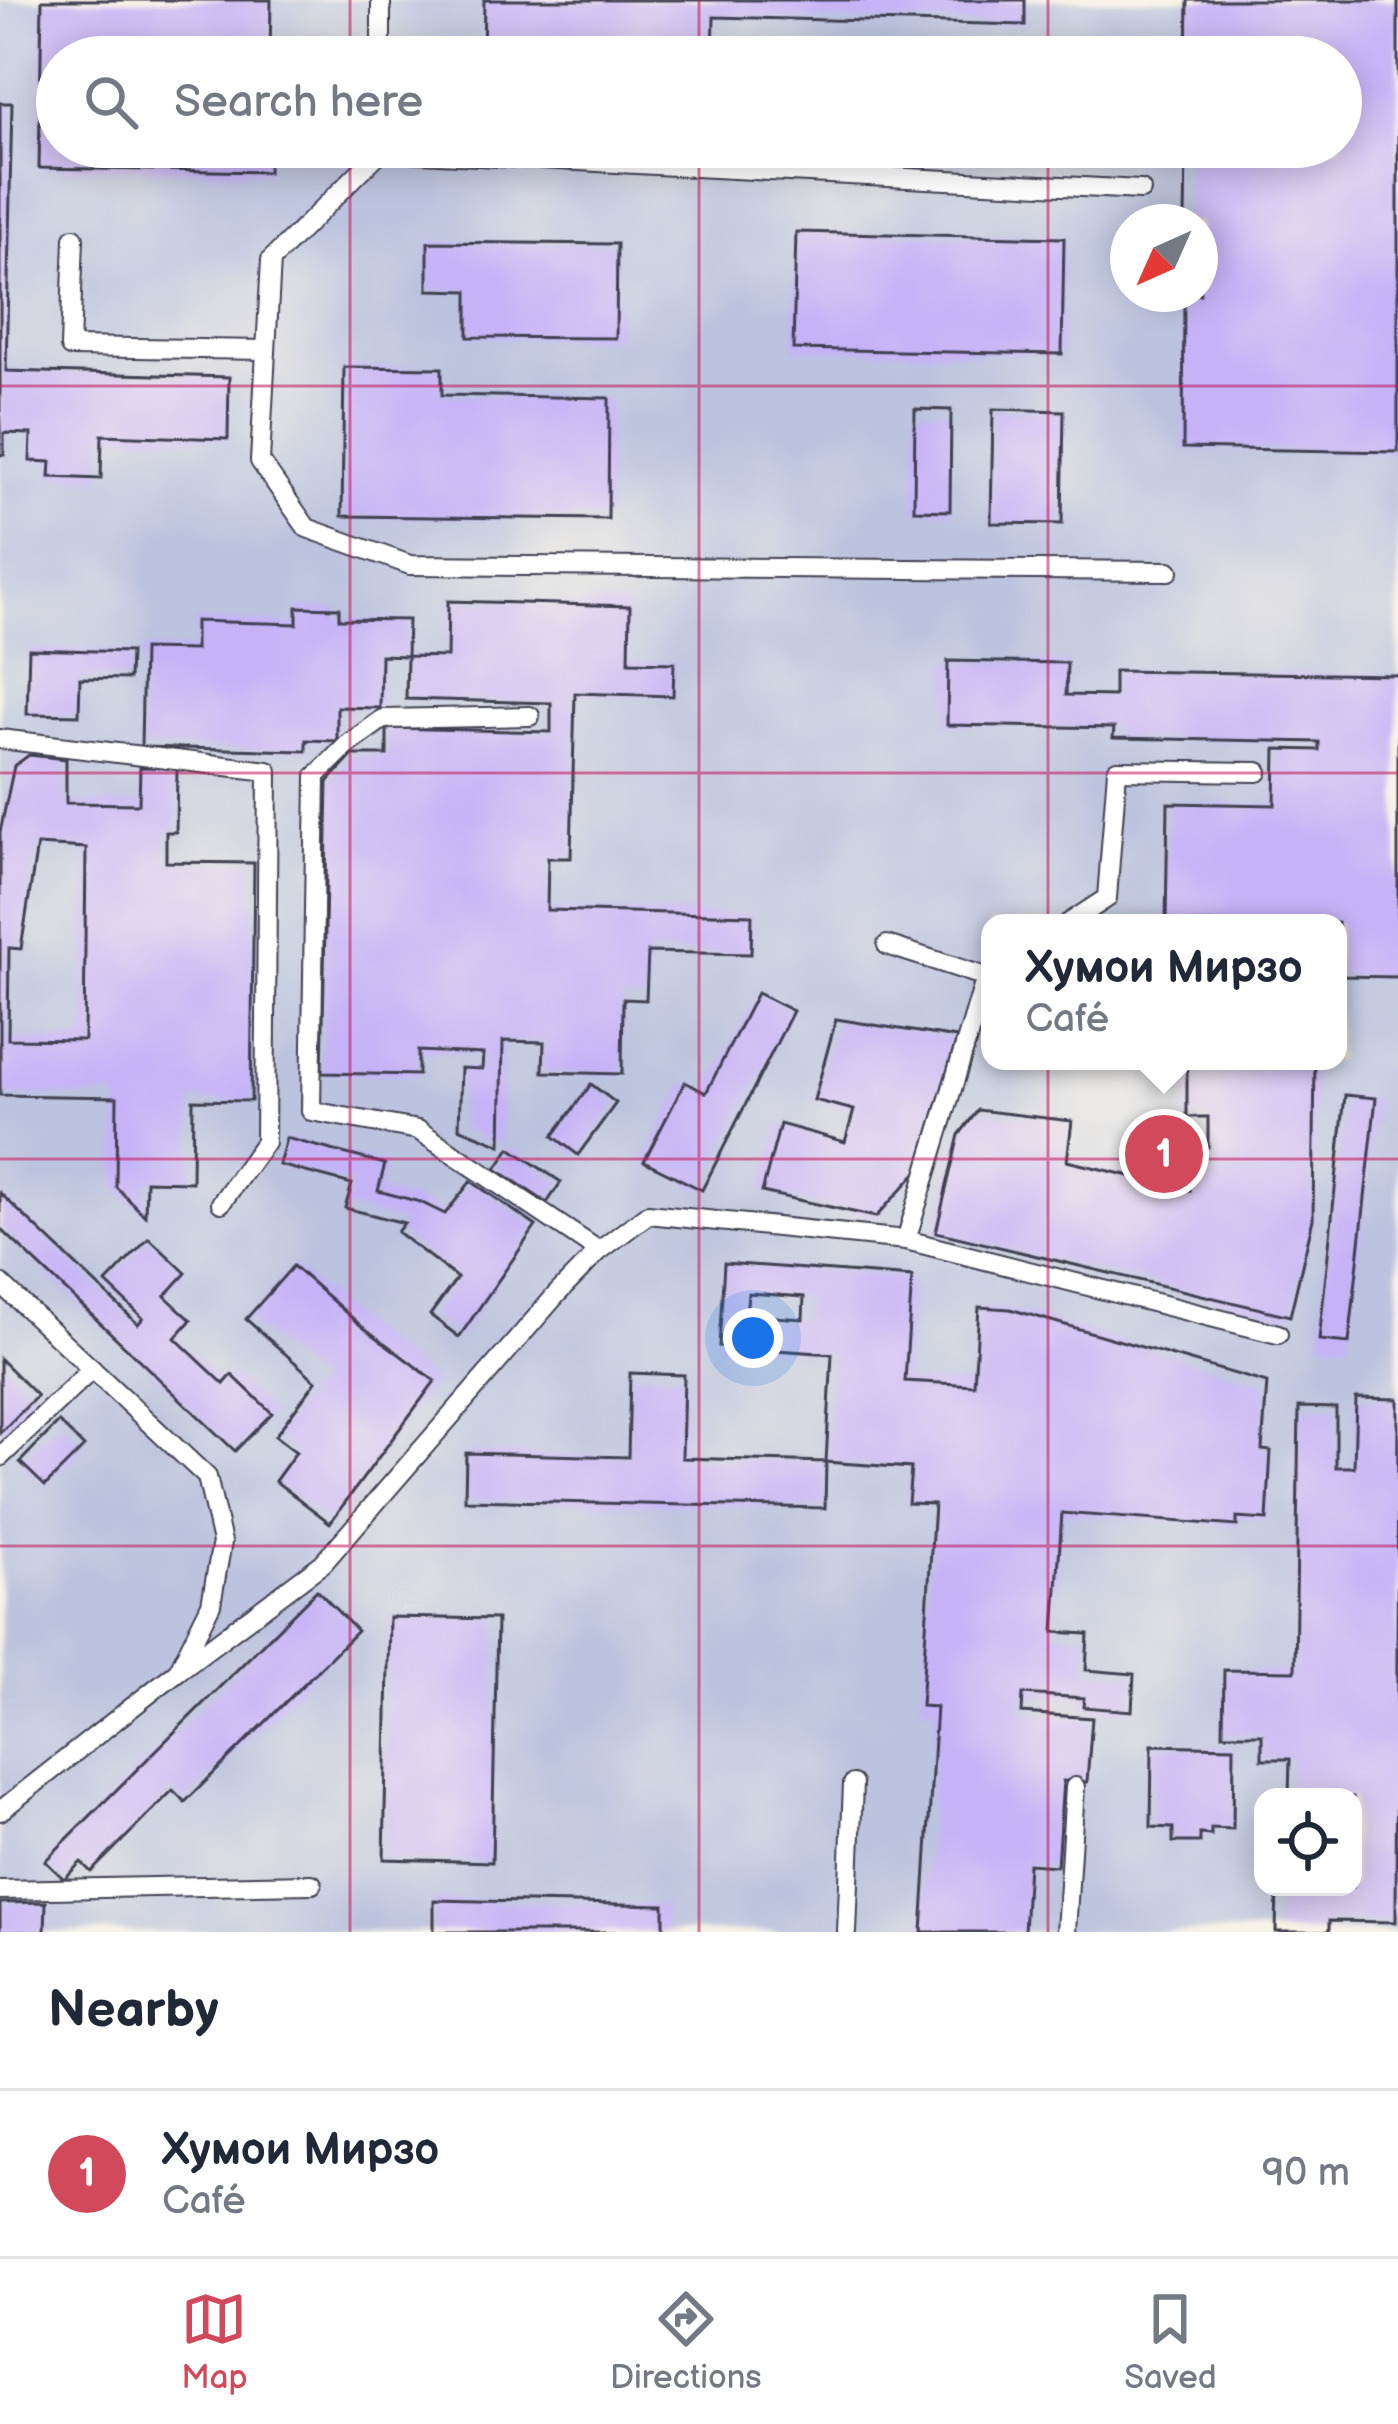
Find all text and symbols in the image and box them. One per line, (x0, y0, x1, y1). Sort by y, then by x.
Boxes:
search box (36, 36, 1362, 168)
icon: search (78, 69, 144, 135)
text: Search here (174, 75, 423, 130)
north arrow (1110, 204, 1218, 312)
popup (981, 914, 1347, 1070)
text: Хумои Мирзо (1025, 941, 1303, 996)
text: Café (1025, 996, 1109, 1043)
pin: 1 (1125, 1109, 1203, 1199)
your location (723, 1308, 783, 1368)
map controls (1254, 1788, 1362, 1896)
button: locate (1254, 1788, 1362, 1896)
text: Nearby (48, 1980, 219, 2041)
text: Хумои Мирзо (162, 2123, 439, 2178)
text: 1 (79, 2150, 95, 2197)
text: 90 m (1262, 2150, 1350, 2197)
text: Café (162, 2178, 246, 2225)
tab: Map (181, 2286, 248, 2398)
tab: Directions (610, 2286, 762, 2398)
tab: Saved (1124, 2286, 1217, 2398)

